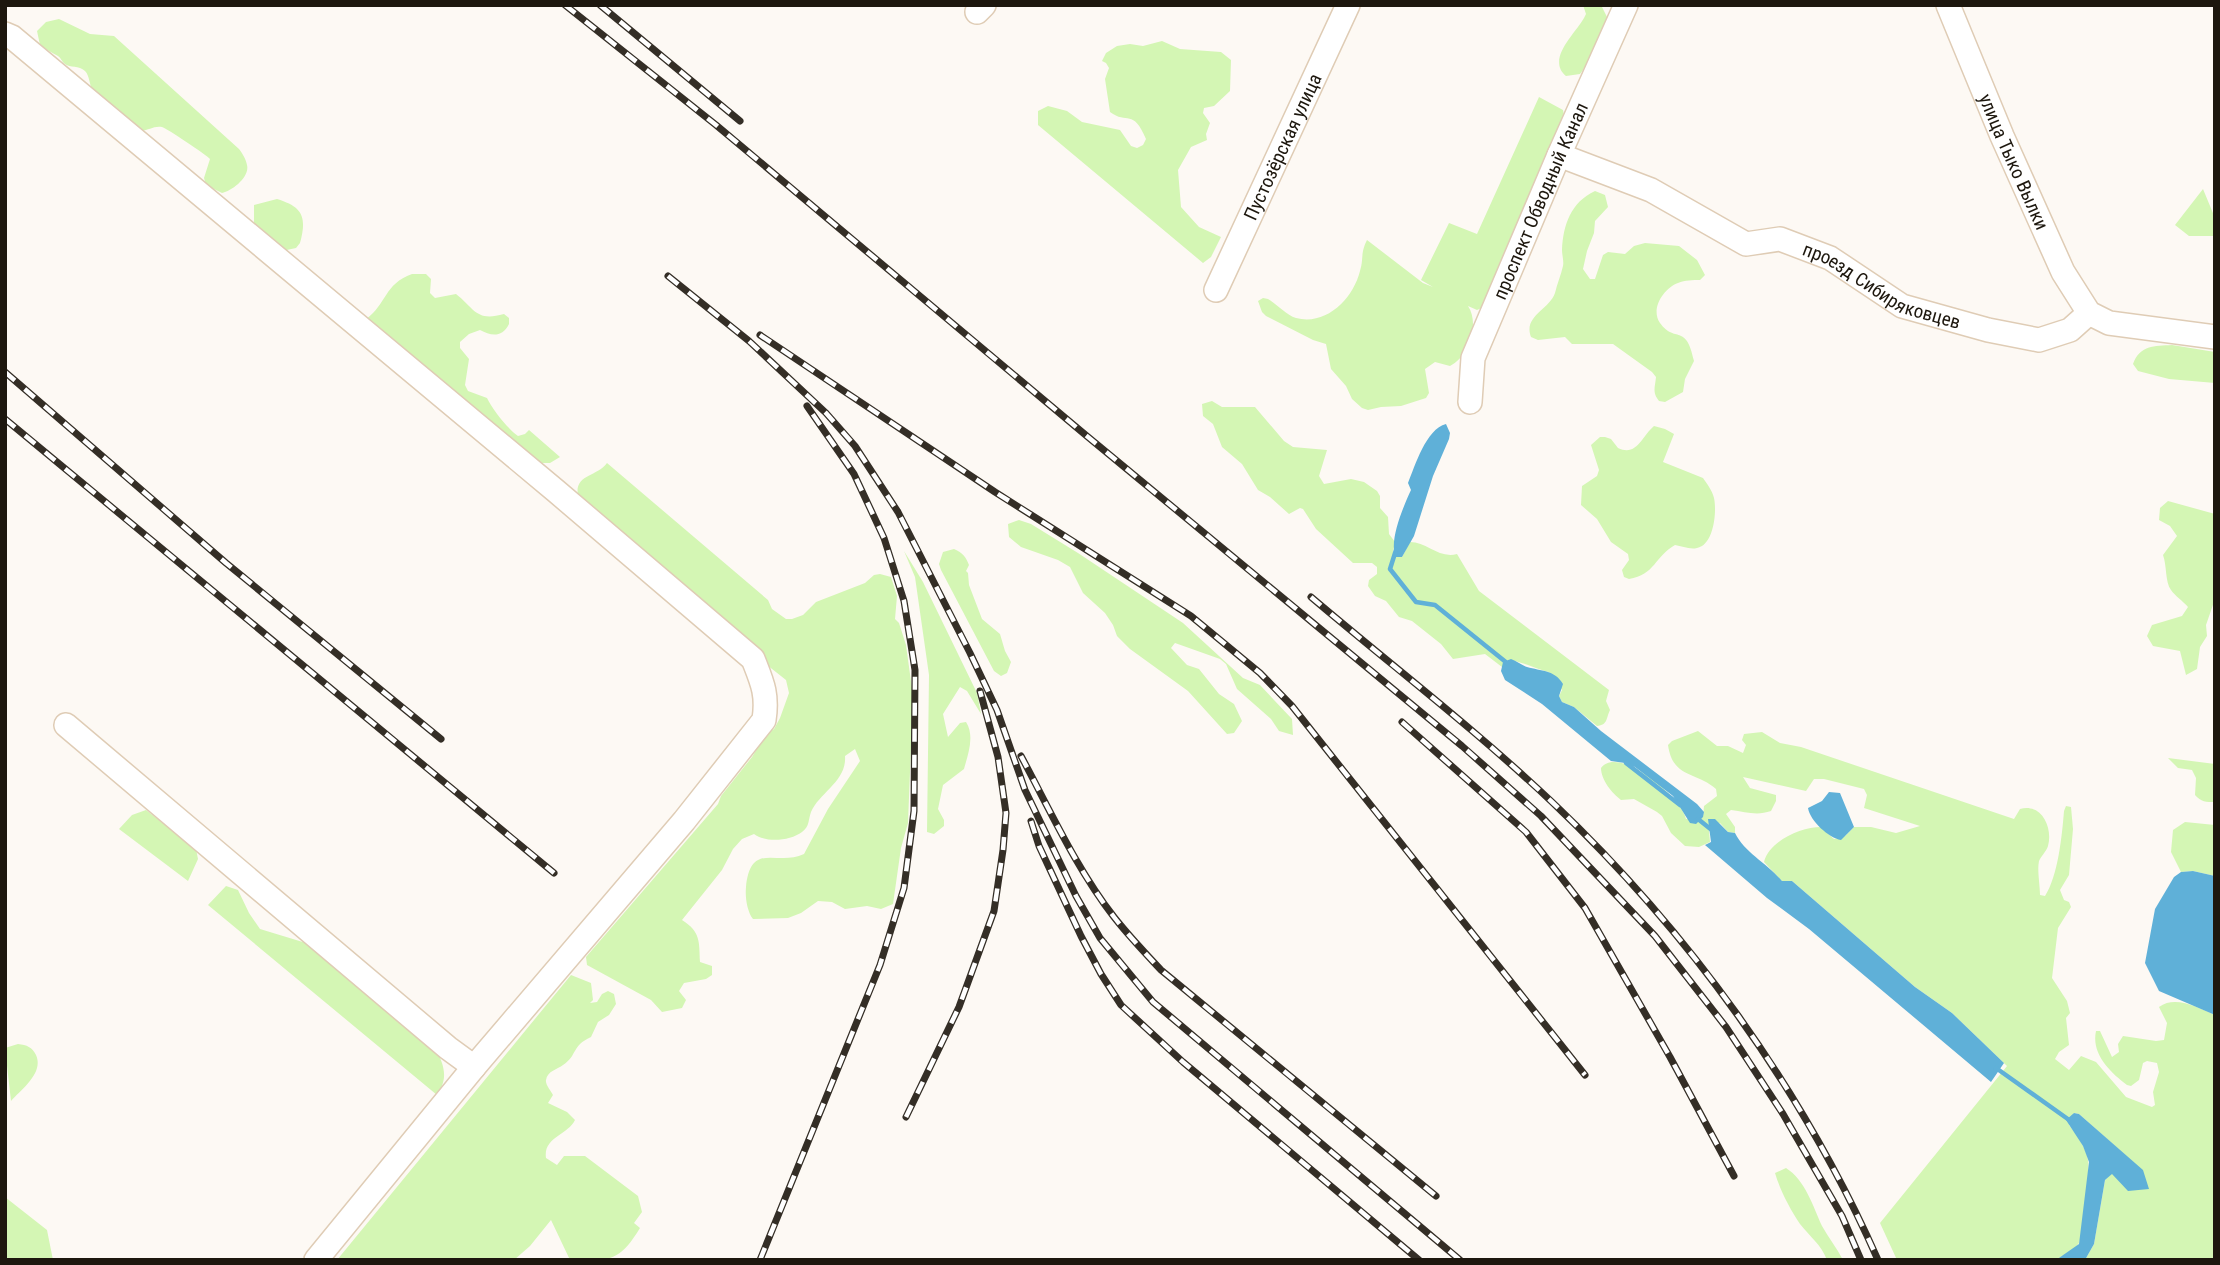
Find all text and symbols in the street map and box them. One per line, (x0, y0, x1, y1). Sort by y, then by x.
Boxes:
street label: Пустозёрская улица (1239, 70, 1327, 224)
street label: улица Тыко Вылки (1974, 90, 2054, 234)
street label: проспект Обводный Канал (1488, 99, 1593, 303)
street label: проезд Сибиряковцев (1800, 238, 1963, 334)

